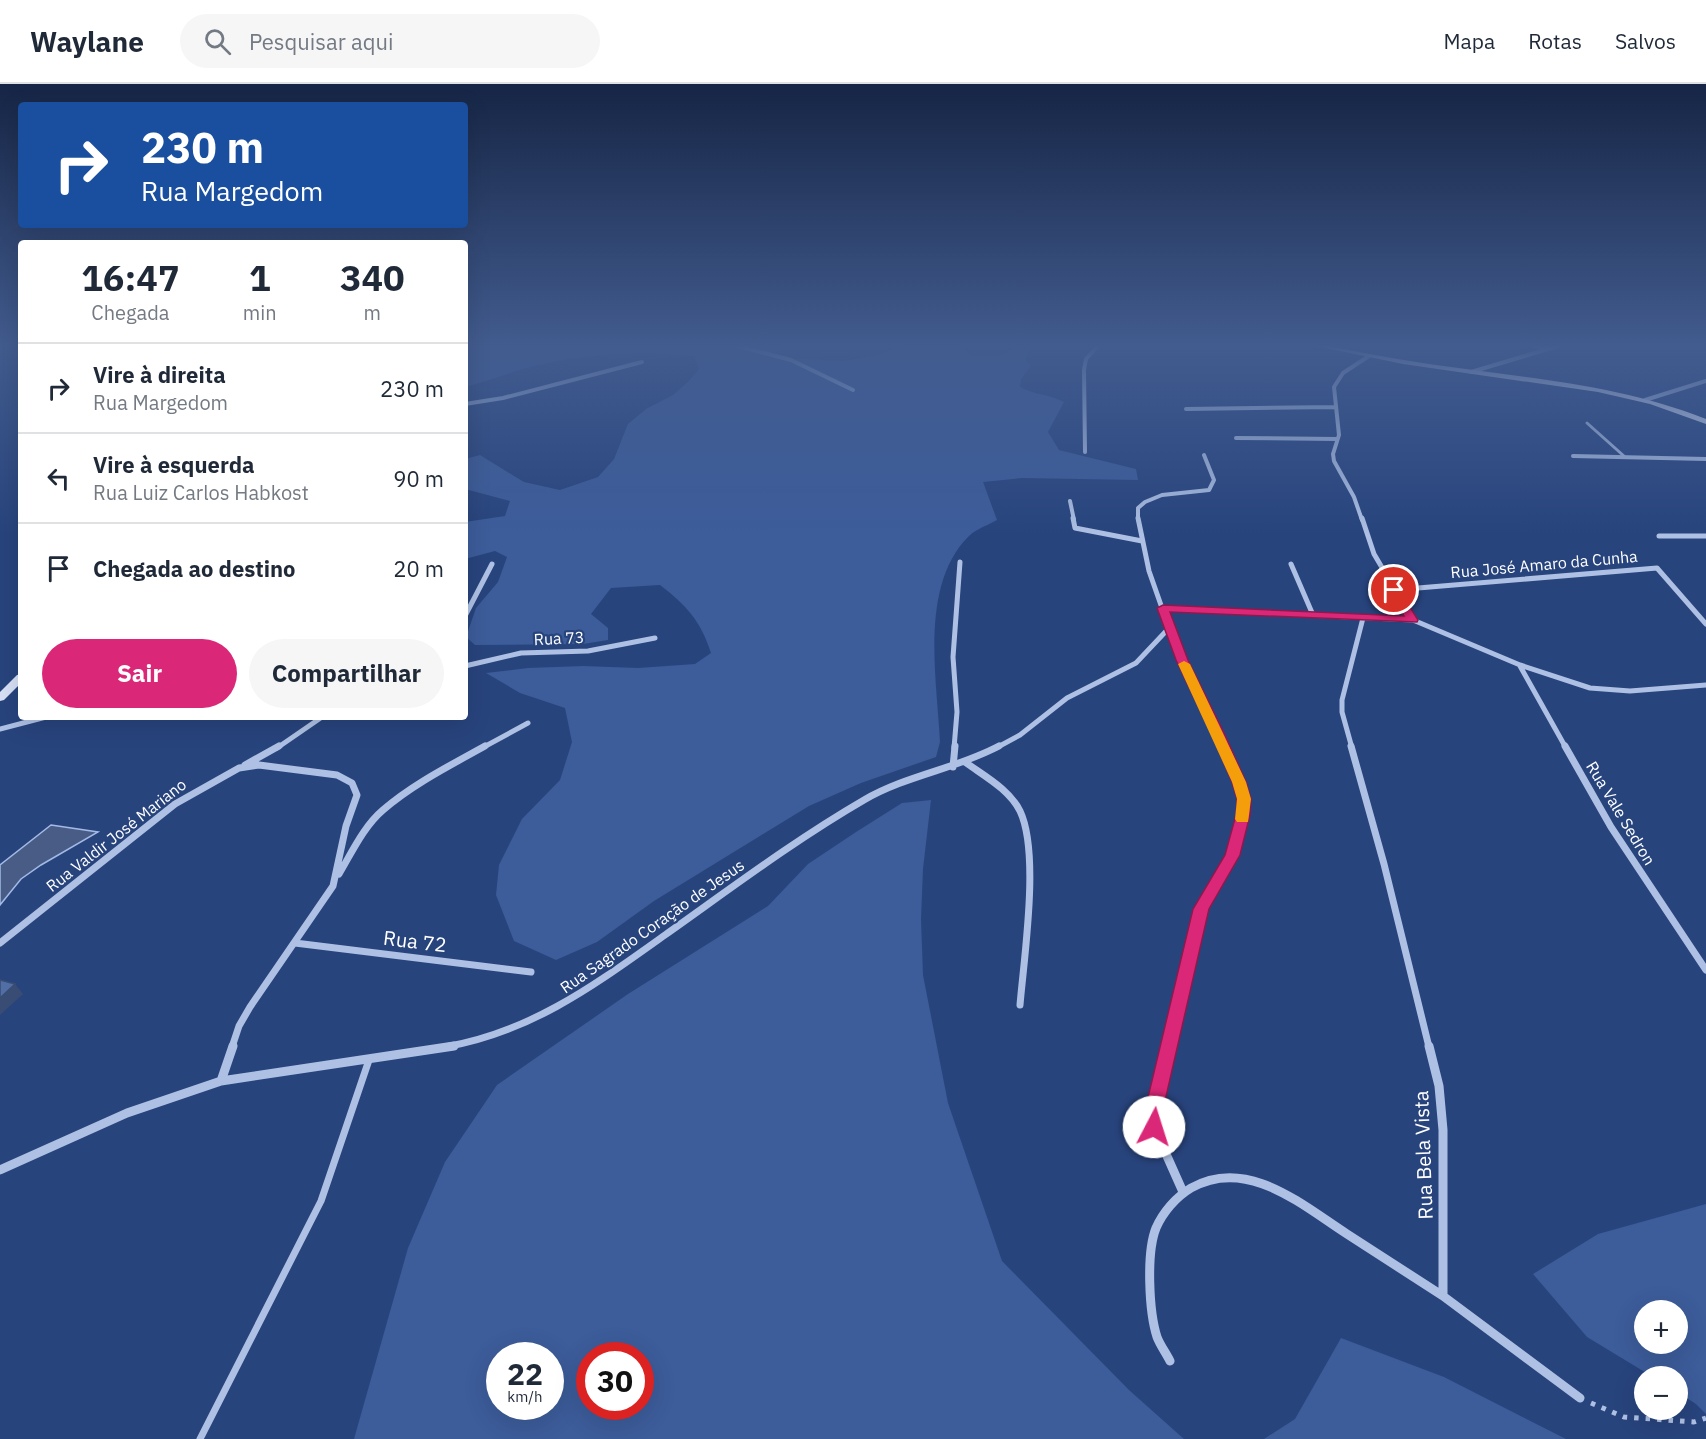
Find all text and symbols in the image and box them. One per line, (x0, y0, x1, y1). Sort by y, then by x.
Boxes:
search box (180, 14, 600, 68)
text: Waylane (30, 23, 144, 60)
icon: search (201, 25, 234, 58)
text: Pesquisar aqui (249, 27, 394, 56)
text: Mapa (1444, 27, 1495, 55)
text: Rotas (1528, 27, 1582, 55)
text: Salvos (1615, 27, 1676, 55)
text: 230 m (141, 120, 264, 175)
icon: right (42, 126, 120, 204)
text: Rua Margedom (141, 173, 323, 208)
text: 16:47 (81, 254, 180, 301)
text: 1 (249, 254, 271, 301)
text: 340 (340, 254, 405, 301)
text: Chegada (91, 299, 170, 326)
text: min (243, 299, 277, 326)
text: m (364, 299, 381, 326)
text: Vire à direita (93, 360, 226, 389)
icon: right (42, 372, 75, 405)
text: 230 m (380, 374, 444, 403)
text: Rua Margedom (93, 389, 228, 416)
text: Vire à esquerda (93, 450, 255, 479)
icon: left (42, 462, 75, 495)
text: 90 m (393, 464, 444, 493)
text: Rua Luiz Carlos Habkost (93, 479, 309, 506)
street label: Rua José Amaro da Cunha (1450, 546, 1639, 582)
icon: arrive (42, 552, 75, 585)
text: Chegada ao destino (93, 554, 296, 583)
text: 20 m (393, 554, 444, 583)
pin (1368, 564, 1419, 615)
icon: arrive (1377, 573, 1410, 606)
street label: Rua 73 (533, 627, 585, 649)
button: Sair (42, 639, 237, 708)
button: Compartilhar (249, 639, 444, 708)
street label: Rua Vale Sedron (1582, 757, 1660, 869)
street label: Rua Valdir José Mariano (42, 774, 190, 896)
street label: Rua Sagrado Coração de Jesus (556, 855, 748, 997)
street label: Rua 72 (382, 924, 448, 958)
street label: Rua Bela Vista (1407, 1090, 1439, 1220)
position arrow (1122, 1095, 1186, 1159)
map controls (1634, 1300, 1688, 1420)
button: + (1634, 1300, 1688, 1354)
speed limit sign: 30 (576, 1342, 654, 1420)
text: 22 (507, 1354, 543, 1393)
button: − (1634, 1366, 1688, 1420)
text: km/h (507, 1387, 543, 1406)

